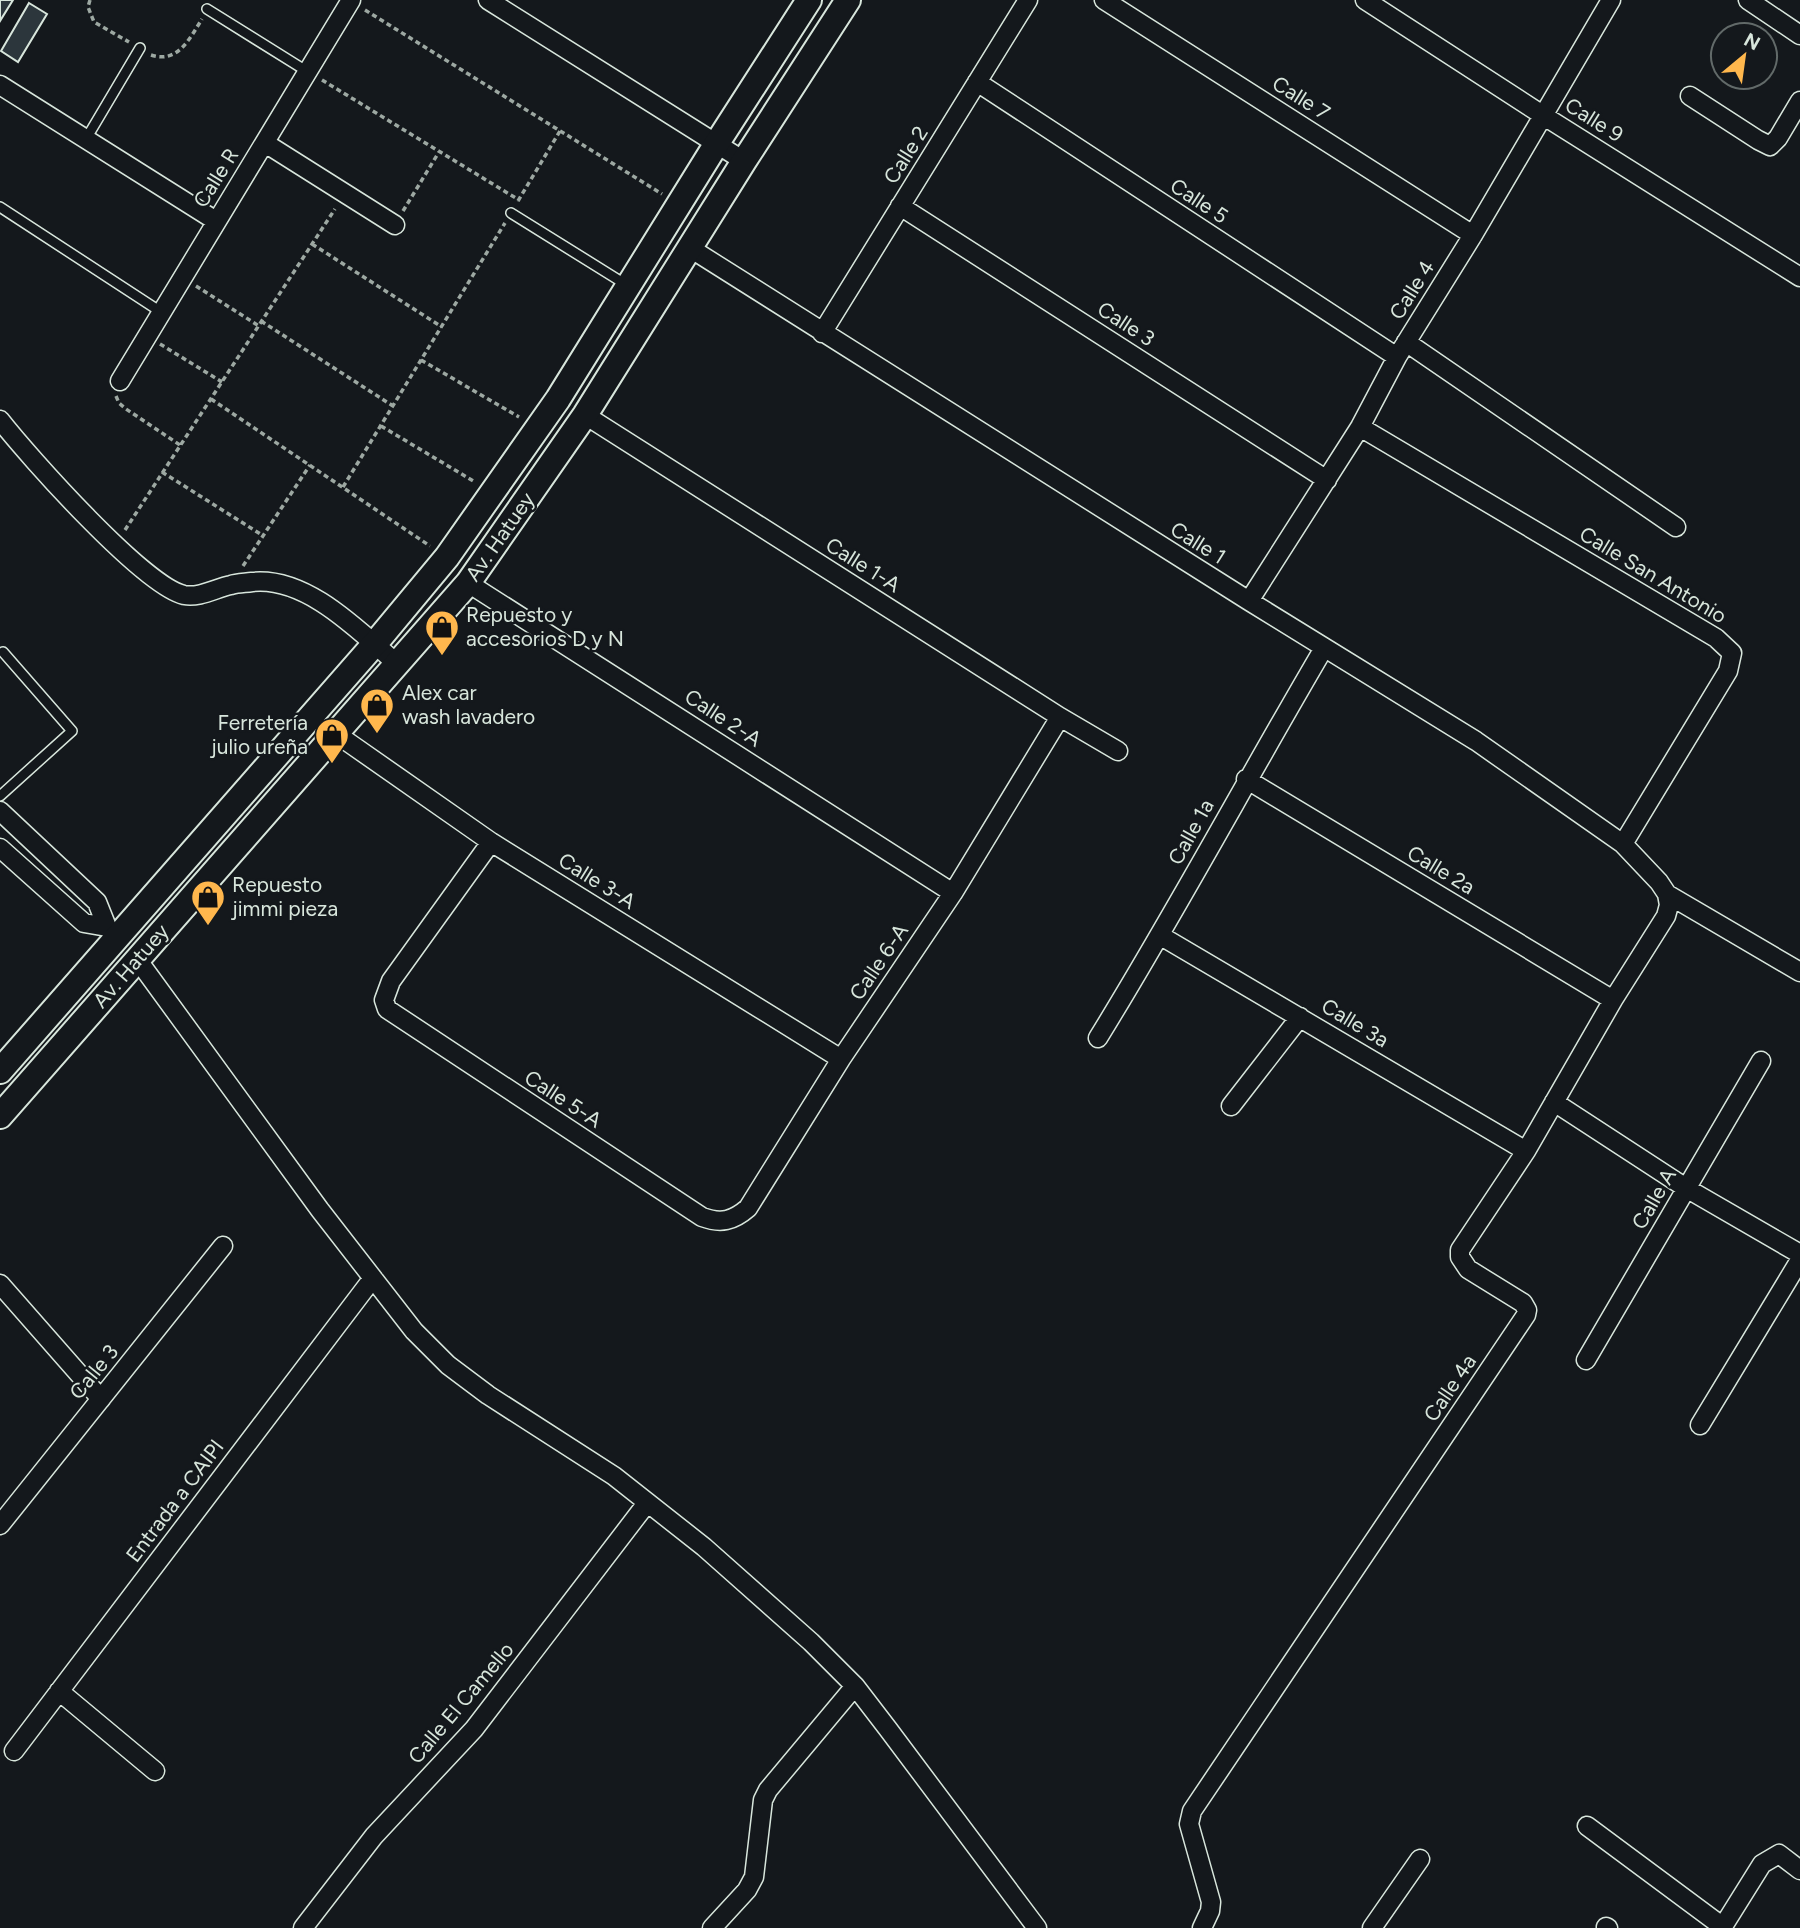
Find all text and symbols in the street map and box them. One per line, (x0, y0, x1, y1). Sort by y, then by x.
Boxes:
north arrow (1709, 21, 1779, 91)
text: N (1740, 28, 1764, 55)
street label: Calle 7 (1268, 70, 1335, 125)
street label: Calle 9 (1561, 92, 1628, 147)
street label: Calle 2 (878, 121, 933, 188)
street label: Calle R (188, 144, 243, 212)
street label: Calle 5 (1166, 173, 1233, 228)
street label: Calle 4 (1384, 256, 1439, 324)
street label: Calle 3 (1093, 296, 1160, 351)
street label: Av. Hatuey (460, 487, 539, 586)
street label: Calle 1 (1166, 516, 1231, 569)
street label: Calle San Antonio (1575, 521, 1731, 628)
street label: Calle 1-A (821, 532, 905, 597)
place label: Repuesto y accesorios D y N (466, 602, 624, 651)
shop icon: Repuesto y accesorios D y N (423, 608, 461, 657)
place label: Alex car wash lavadero (402, 680, 535, 729)
street label: Calle 2-A (680, 684, 766, 752)
shop icon: Alex car wash lavadero (358, 686, 396, 735)
place label: Ferretería julio ureña (209, 710, 308, 759)
shop icon: Ferretería julio ureña (313, 716, 351, 765)
street label: Calle 1a (1162, 795, 1219, 869)
street label: Calle 2a (1403, 840, 1479, 899)
street label: Calle 3-A (554, 847, 640, 914)
place label: Repuesto jimmi pieza (230, 872, 338, 921)
shop icon: Repuesto jimmi pieza (189, 878, 227, 927)
street label: Av. Hatuey (87, 919, 174, 1013)
street label: Calle 6-A (844, 919, 913, 1005)
street label: Calle 3a (1317, 993, 1393, 1052)
street label: Calle 5-A (520, 1064, 606, 1133)
street label: Calle A (1626, 1164, 1681, 1234)
street label: Calle 3 (64, 1339, 123, 1404)
street label: Calle 4a (1418, 1349, 1481, 1426)
street label: Entrada a CAIPI (120, 1435, 229, 1567)
street label: Calle El Camello (403, 1637, 519, 1768)

